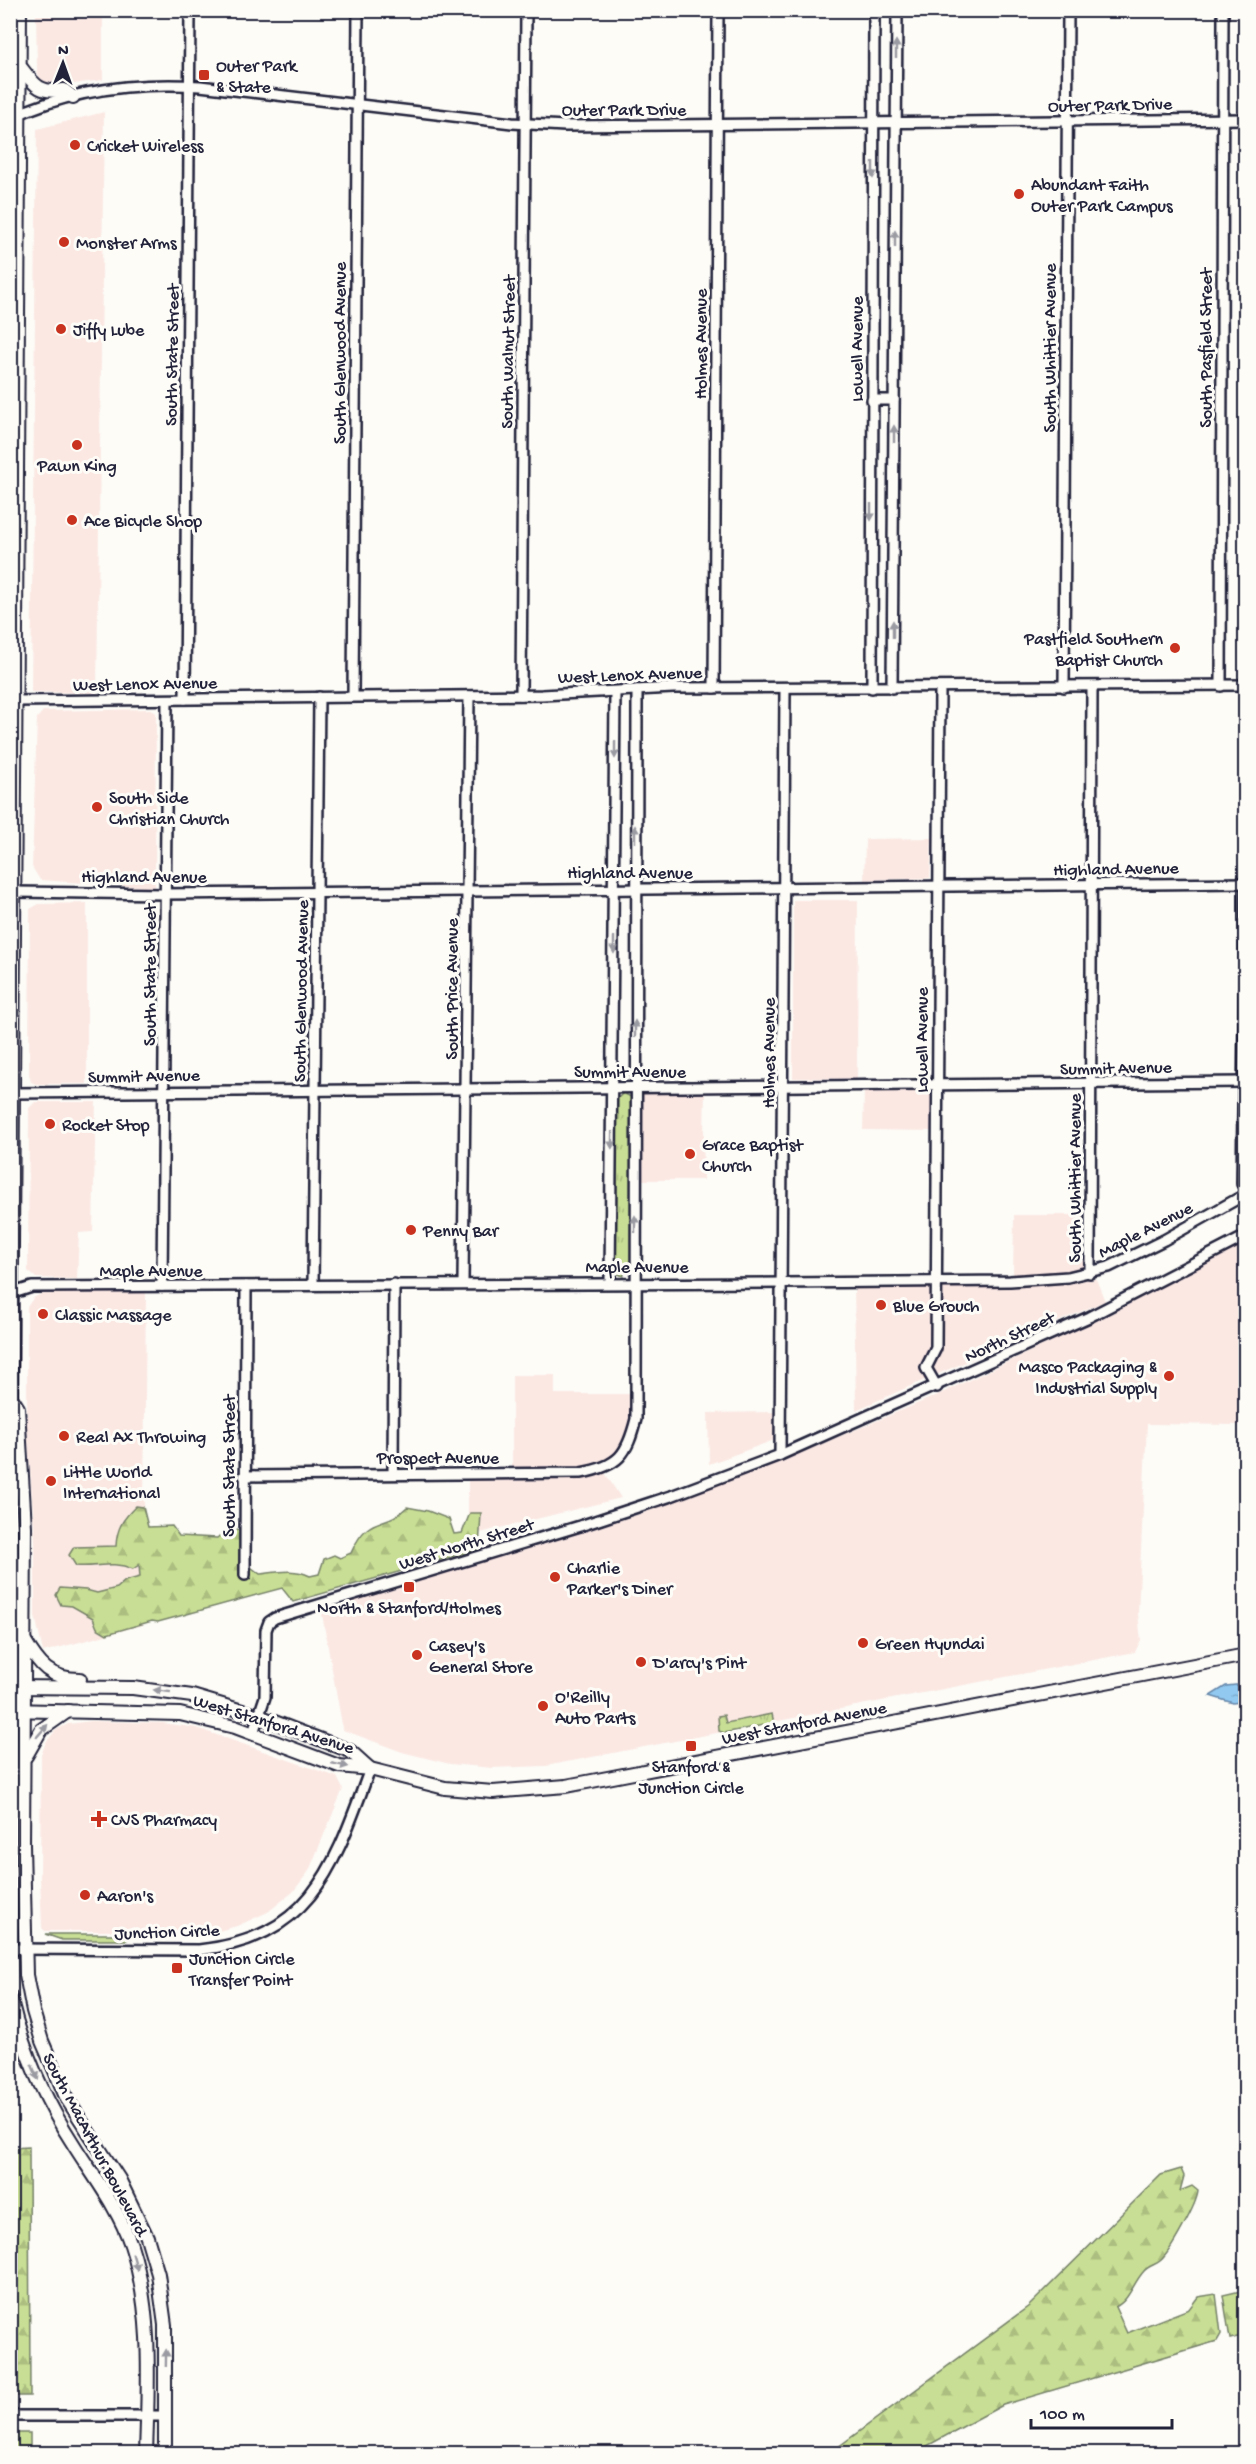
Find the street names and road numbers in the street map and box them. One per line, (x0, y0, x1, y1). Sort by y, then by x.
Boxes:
street label: Outer Park Drive (1048, 95, 1173, 118)
street label: Outer Park Drive (562, 101, 687, 122)
street label: South Glenwood Avenue (331, 261, 352, 444)
street label: South Whittier Avenue (1041, 263, 1062, 432)
street label: South Pasfield Street (1197, 267, 1218, 428)
street label: South Walnut Street (498, 274, 521, 429)
street label: South State Street (162, 282, 185, 426)
street label: Holmes Avenue (692, 288, 713, 399)
street label: Lowell Avenue (848, 296, 869, 402)
street label: West Lenox Avenue (558, 663, 703, 690)
street label: West Lenox Avenue (73, 674, 218, 697)
street label: Highland Avenue (1053, 859, 1180, 882)
street label: Highland Avenue (567, 864, 693, 885)
street label: Highland Avenue (81, 868, 207, 889)
street label: South Glenwood Avenue (290, 899, 315, 1082)
street label: South State Street (141, 902, 162, 1046)
street label: South Price Avenue (443, 918, 464, 1060)
street label: Lowell Avenue (913, 987, 934, 1093)
street label: Holmes Avenue (760, 997, 781, 1108)
street label: Summit Avenue (1060, 1058, 1173, 1081)
street label: Summit Avenue (574, 1063, 687, 1084)
street label: Summit Avenue (88, 1066, 201, 1089)
street label: South Whittier Avenue (1066, 1093, 1087, 1262)
street label: Maple Avenue (1095, 1198, 1197, 1264)
street label: Maple Avenue (586, 1258, 689, 1279)
street label: Maple Avenue (100, 1262, 203, 1283)
street label: North Street (962, 1308, 1060, 1368)
street label: South State Street (220, 1393, 241, 1537)
street label: Prospect Avenue (376, 1449, 500, 1470)
street label: West North Street (397, 1514, 538, 1576)
street label: West Stanford Avenue (190, 1691, 357, 1760)
street label: West Stanford Avenue (720, 1698, 889, 1751)
street label: Junction Circle (114, 1921, 221, 1946)
street label: South MacArthur Boulevard (37, 2050, 152, 2242)

